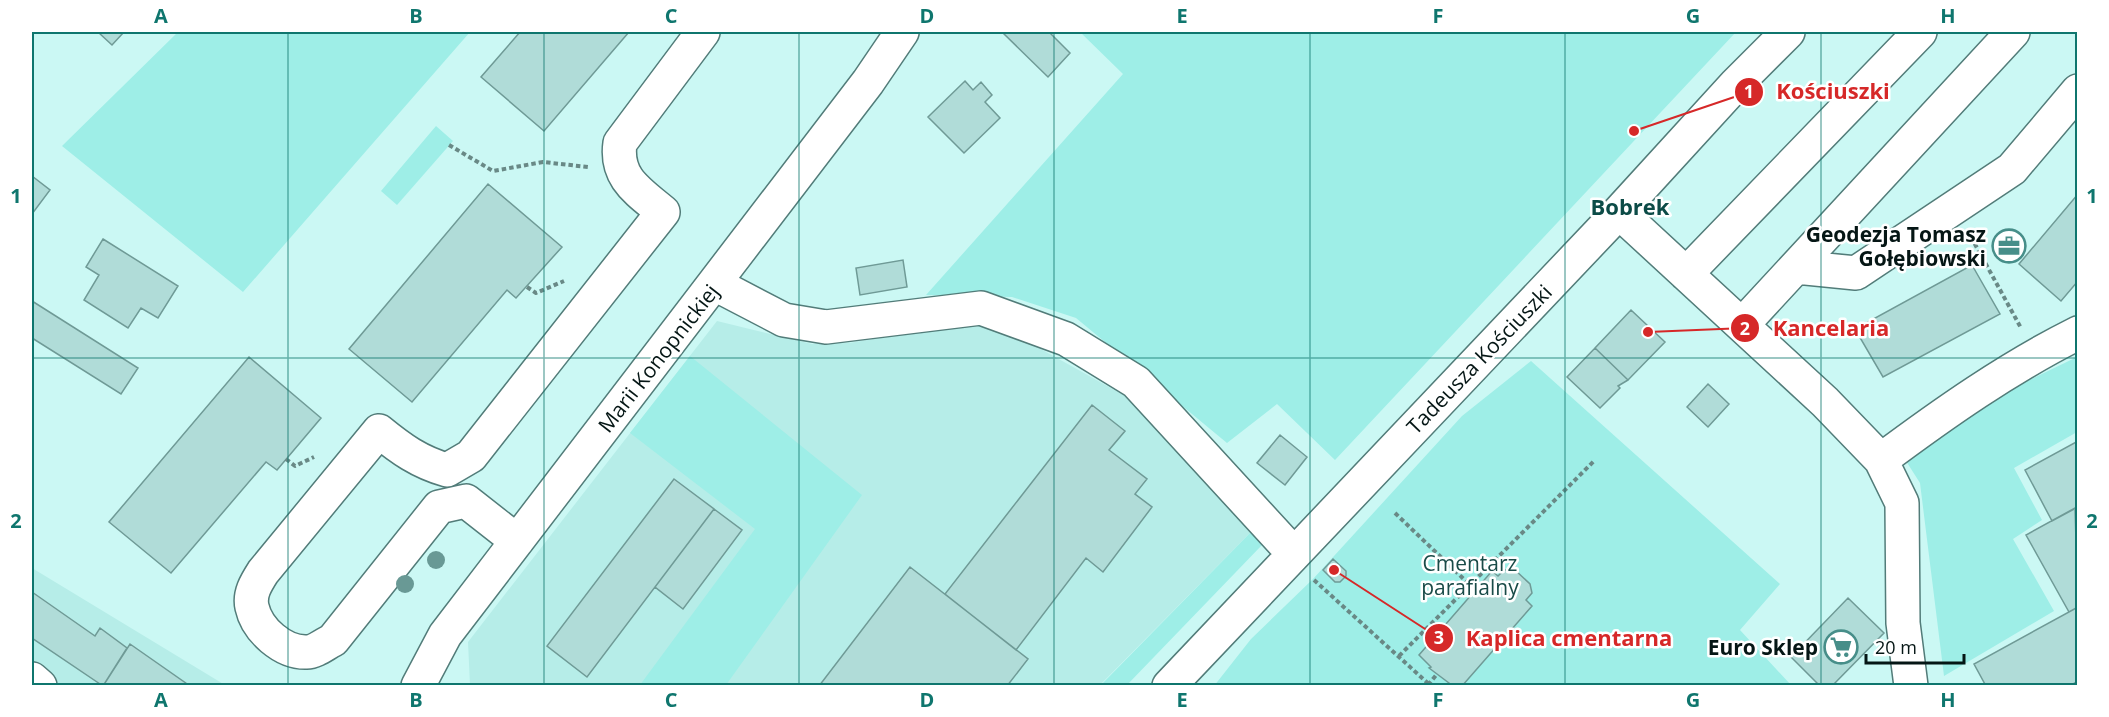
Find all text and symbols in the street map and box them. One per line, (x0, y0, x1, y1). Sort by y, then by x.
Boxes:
text: A (154, 2, 168, 29)
text: B (409, 2, 423, 29)
text: C (665, 2, 678, 29)
text: D (920, 2, 934, 29)
text: E (1176, 2, 1188, 29)
text: F (1433, 2, 1443, 29)
text: G (1686, 2, 1700, 29)
text: H (1940, 2, 1956, 29)
callout: Kościuszki (1734, 72, 1902, 112)
text: Kościuszki (1776, 75, 1890, 105)
text: 1 (1744, 79, 1754, 103)
text: 1 (10, 182, 22, 209)
text: 1 (2086, 182, 2098, 209)
district label: Bobrek (1591, 191, 1670, 221)
place label: Geodezja Tomasz Gołębiowski (1806, 220, 1986, 272)
office icon: Geodezja Tomasz Gołębiowski (1991, 228, 2027, 264)
street label: Marii Konopnickiej (591, 278, 725, 438)
street label: Tadeusza Kościuszki (1400, 278, 1558, 440)
callout: Kancelaria (1730, 308, 1901, 348)
text: Kancelaria (1773, 312, 1889, 342)
text: 2 (1740, 316, 1750, 340)
text: 2 (10, 507, 22, 534)
text: 2 (2086, 507, 2098, 534)
park label: Cmentarz parafialny (1421, 549, 1519, 601)
callout: Kaplica cmentarna (1424, 618, 1684, 658)
text: Kaplica cmentarna (1466, 622, 1672, 652)
text: 3 (1434, 625, 1444, 649)
scale bar (1866, 627, 1964, 665)
supermarket icon: Euro Sklep (1823, 629, 1859, 665)
place label: Euro Sklep (1708, 633, 1818, 661)
text: 20 m (1875, 635, 1917, 659)
text: A (154, 686, 168, 713)
text: B (409, 686, 423, 713)
text: C (665, 686, 678, 713)
text: D (920, 686, 934, 713)
text: E (1176, 686, 1188, 713)
text: F (1433, 686, 1443, 713)
text: G (1686, 686, 1700, 713)
text: H (1940, 686, 1956, 713)

